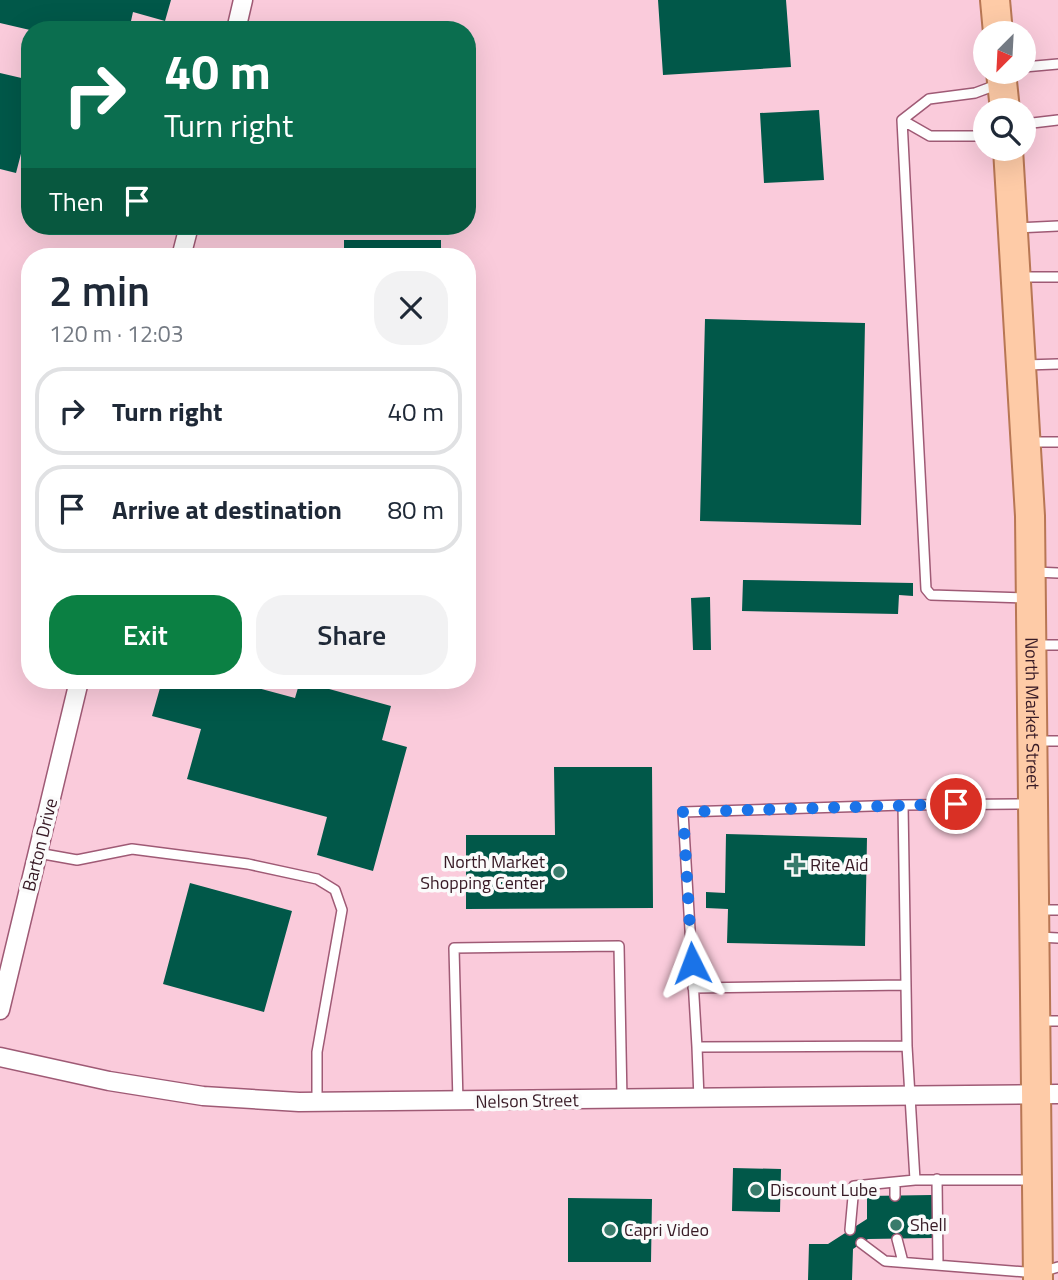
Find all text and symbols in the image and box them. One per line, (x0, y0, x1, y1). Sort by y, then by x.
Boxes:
north arrow (973, 21, 1036, 84)
map controls (973, 21, 1036, 161)
text: 40 m (164, 33, 271, 108)
icon: right (49, 49, 140, 140)
button: search (973, 98, 1036, 161)
text: Turn right (164, 101, 293, 149)
text: Then (49, 182, 104, 221)
icon: arrive (118, 182, 156, 220)
text: 2 min (49, 258, 150, 322)
button: close (374, 271, 448, 345)
text: 120 m · 12:03 (49, 316, 184, 351)
icon: right (53, 392, 91, 430)
text: Turn right (112, 392, 223, 431)
text: 40 m (387, 392, 444, 431)
icon: arrive (53, 490, 91, 528)
text: Arrive at destination (112, 490, 342, 529)
text: 80 m (387, 490, 444, 529)
button: Exit (49, 595, 242, 675)
button: Share (256, 595, 448, 675)
street label: North Market Street (1018, 637, 1047, 790)
pin (926, 774, 986, 834)
icon: arrive (937, 785, 975, 823)
street label: Barton Drive (15, 795, 64, 894)
place label: North Market Shopping Center (420, 848, 546, 896)
place label: Rite Aid (810, 851, 869, 878)
marker: Rite Aid (788, 857, 804, 873)
marker: North Market Shopping Center (551, 864, 567, 880)
position arrow (655, 926, 729, 1000)
street label: Nelson Street (475, 1086, 580, 1115)
place label: Discount Lube (770, 1176, 877, 1203)
marker: Discount Lube (748, 1182, 764, 1198)
place label: Shell (910, 1211, 947, 1238)
place label: Capri Video (624, 1216, 709, 1243)
marker: Shell (888, 1217, 904, 1233)
marker: Capri Video (602, 1222, 618, 1238)

